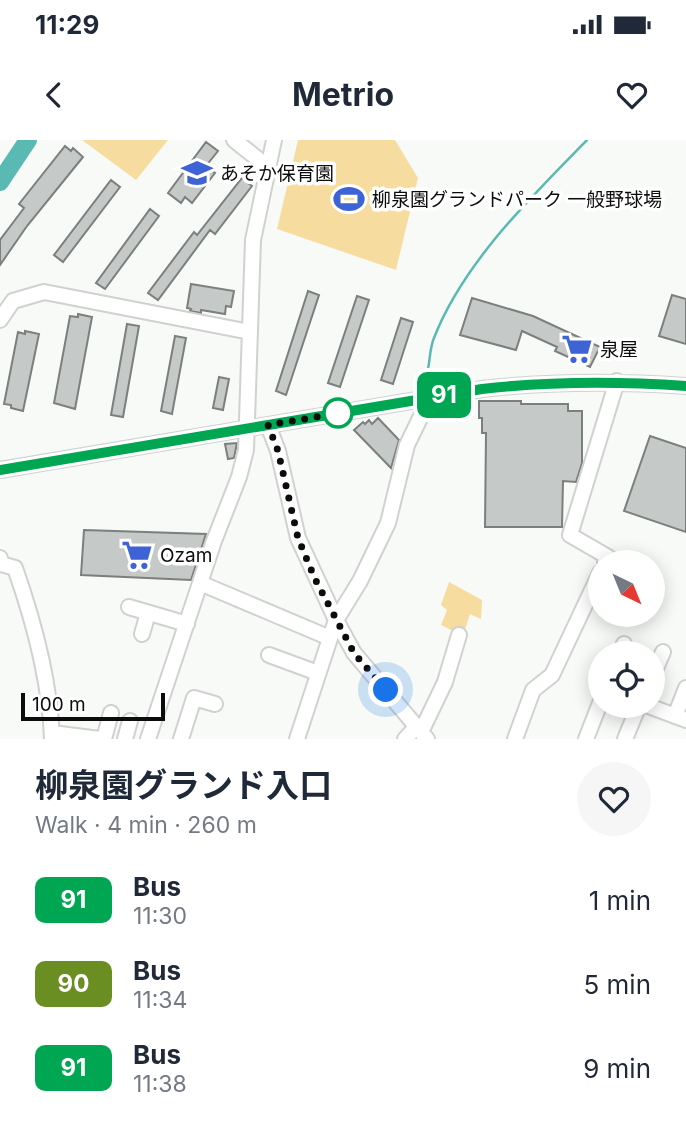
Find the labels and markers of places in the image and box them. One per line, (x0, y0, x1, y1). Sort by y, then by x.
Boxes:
school or university icon: あそか保育園 (180, 156, 214, 190)
place label: あそか保育園 (220, 162, 334, 185)
sports icon: 柳泉園グランドパーク 一般野球場 (332, 182, 366, 216)
place label: 柳泉園グランドパーク 一般野球場 (372, 188, 662, 211)
supermarket icon: 泉屋 (560, 332, 594, 366)
place label: 泉屋 (600, 338, 638, 361)
unlabelled marker (323, 398, 353, 428)
supermarket icon: Ozam (120, 538, 154, 572)
place label: Ozam (160, 544, 212, 567)

